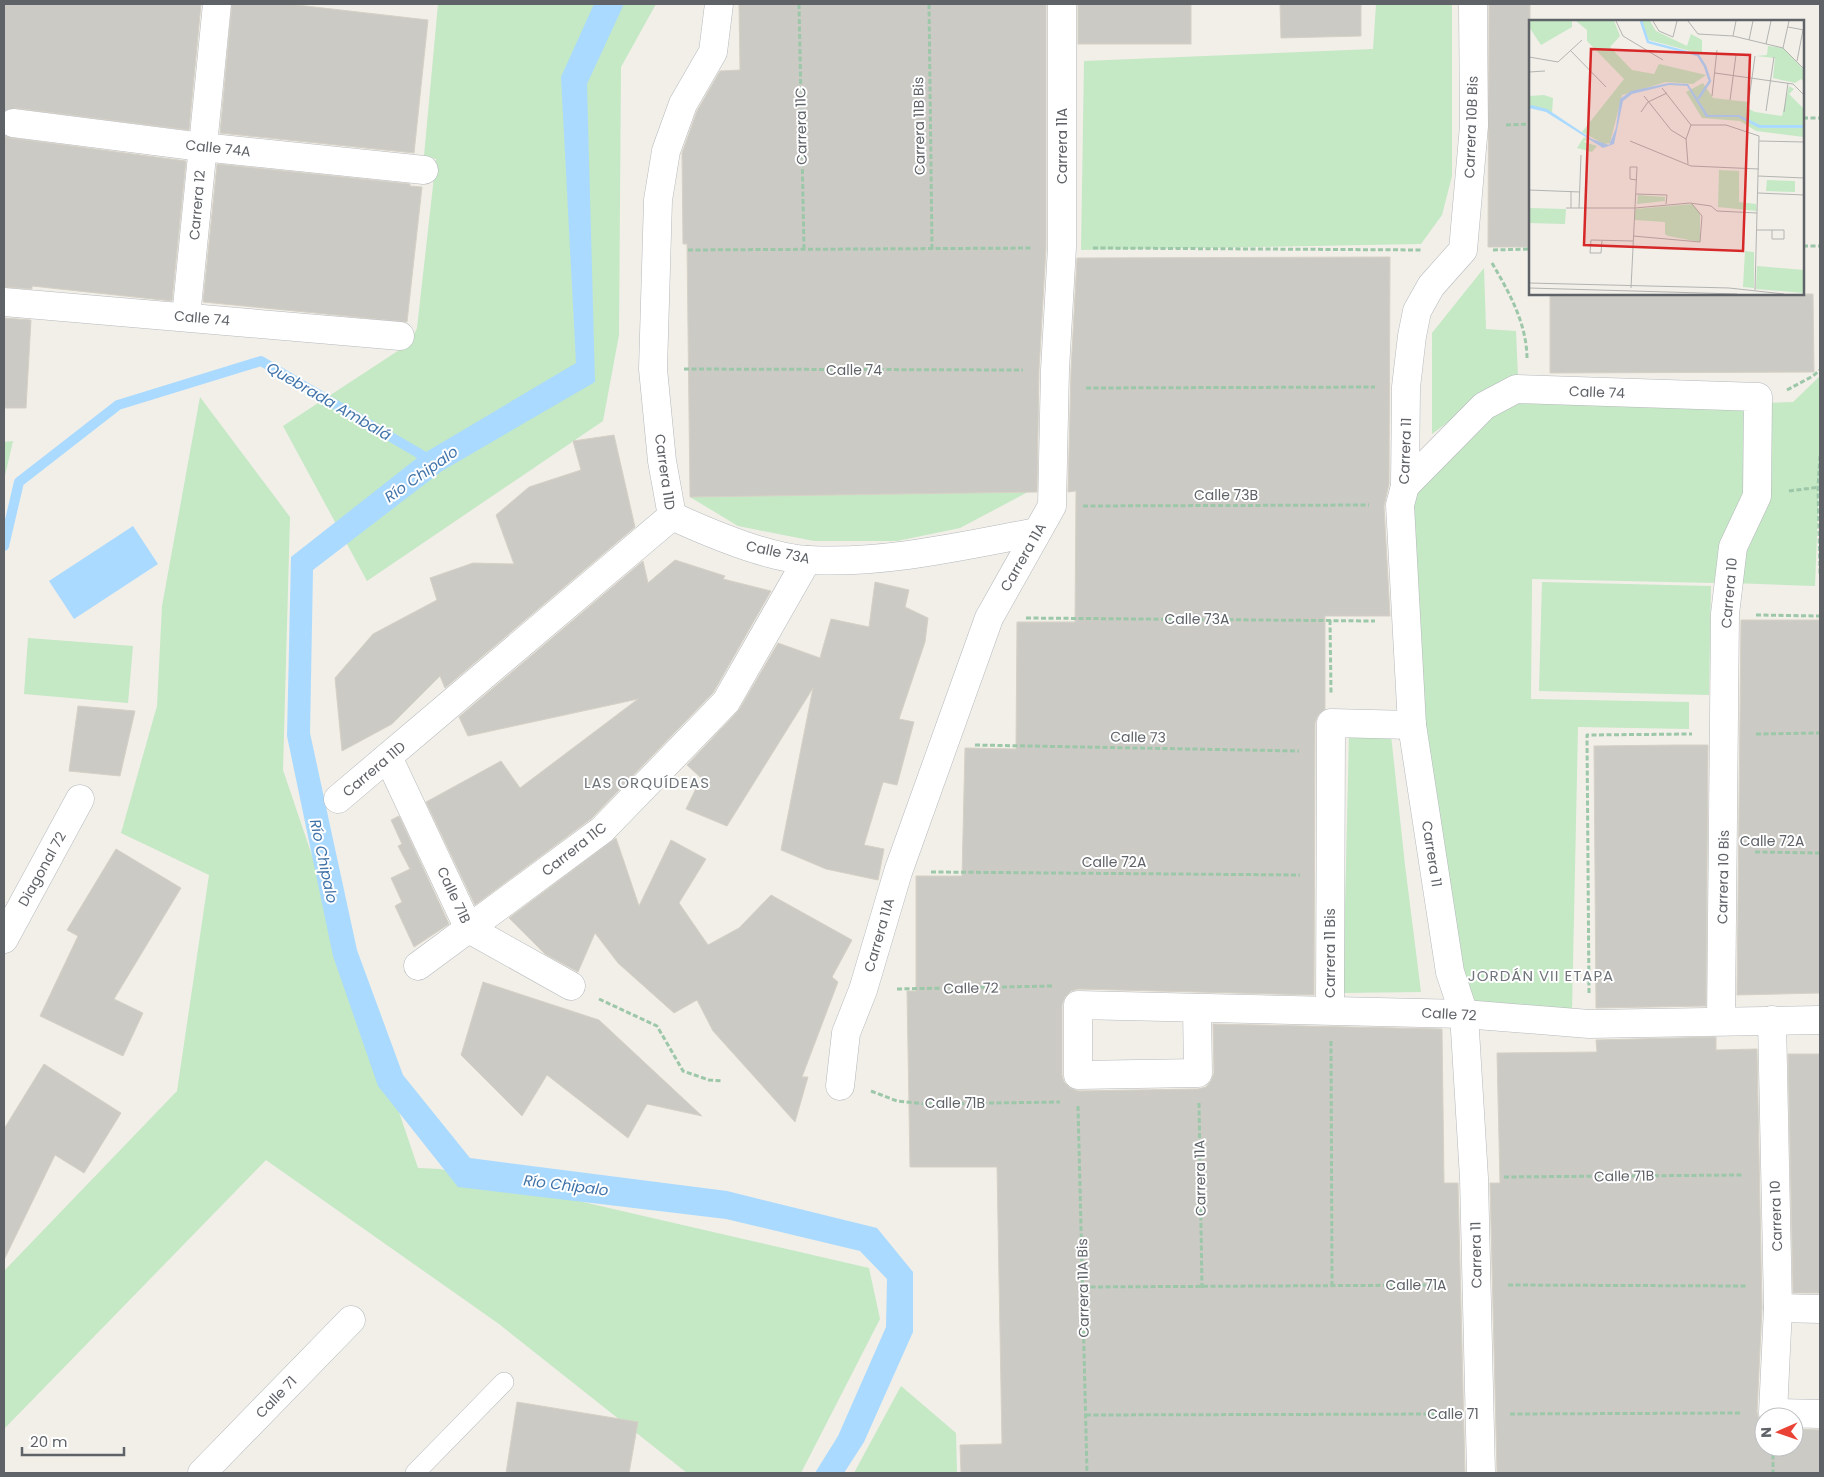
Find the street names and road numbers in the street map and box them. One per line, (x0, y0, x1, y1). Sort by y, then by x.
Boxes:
street label: Carrera 10B Bis (1459, 75, 1483, 179)
street label: Carrera 11B Bis (908, 77, 930, 175)
street label: Carrera 11C (790, 87, 812, 165)
street label: Carrera 11A (1052, 108, 1072, 184)
street label: Calle 74A (184, 135, 252, 161)
street label: Carrera 12 (184, 169, 210, 241)
street label: Calle 74 (173, 306, 231, 330)
street label: Calle 74 (826, 360, 882, 380)
street label: Calle 74 (1569, 381, 1626, 403)
street label: Carrera 11 (1394, 417, 1416, 485)
street label: Carrera 11D (650, 433, 680, 511)
street label: Calle 73B (1194, 485, 1258, 505)
street label: Carrera 11A (995, 519, 1051, 595)
street label: Calle 73A (744, 535, 812, 569)
street label: Carrera 10 (1716, 557, 1742, 629)
street label: Calle 73A (1165, 609, 1229, 629)
street label: Calle 73 (1110, 727, 1166, 747)
street label: Carrera 11D (338, 737, 410, 801)
street label: Carrera 11C (537, 817, 611, 881)
street label: Carrera 11 (1417, 819, 1447, 889)
street label: Diagonal 72 (13, 828, 71, 910)
street label: Carrera 10 Bis (1712, 830, 1734, 924)
street label: Calle 72A (1740, 831, 1804, 851)
street label: Calle 72A (1082, 852, 1146, 872)
street label: Calle 71B (432, 863, 476, 927)
street label: Carrera 11A (859, 896, 899, 974)
street label: Carrera 11 Bis (1320, 908, 1340, 998)
street label: Calle 72 (943, 978, 999, 998)
street label: Calle 72 (1421, 1003, 1477, 1025)
street label: Calle 71B (925, 1093, 985, 1113)
street label: Carrera 11A (1189, 1140, 1211, 1216)
street label: Calle 71B (1594, 1165, 1654, 1187)
street label: Carrera 10 (1765, 1180, 1787, 1252)
street label: Carrera 11 (1465, 1221, 1487, 1289)
street label: Carrera 11A Bis (1072, 1238, 1094, 1338)
street label: Calle 71A (1385, 1275, 1447, 1295)
street label: Calle 71 (251, 1371, 301, 1423)
street label: Calle 71 (1427, 1404, 1479, 1424)

